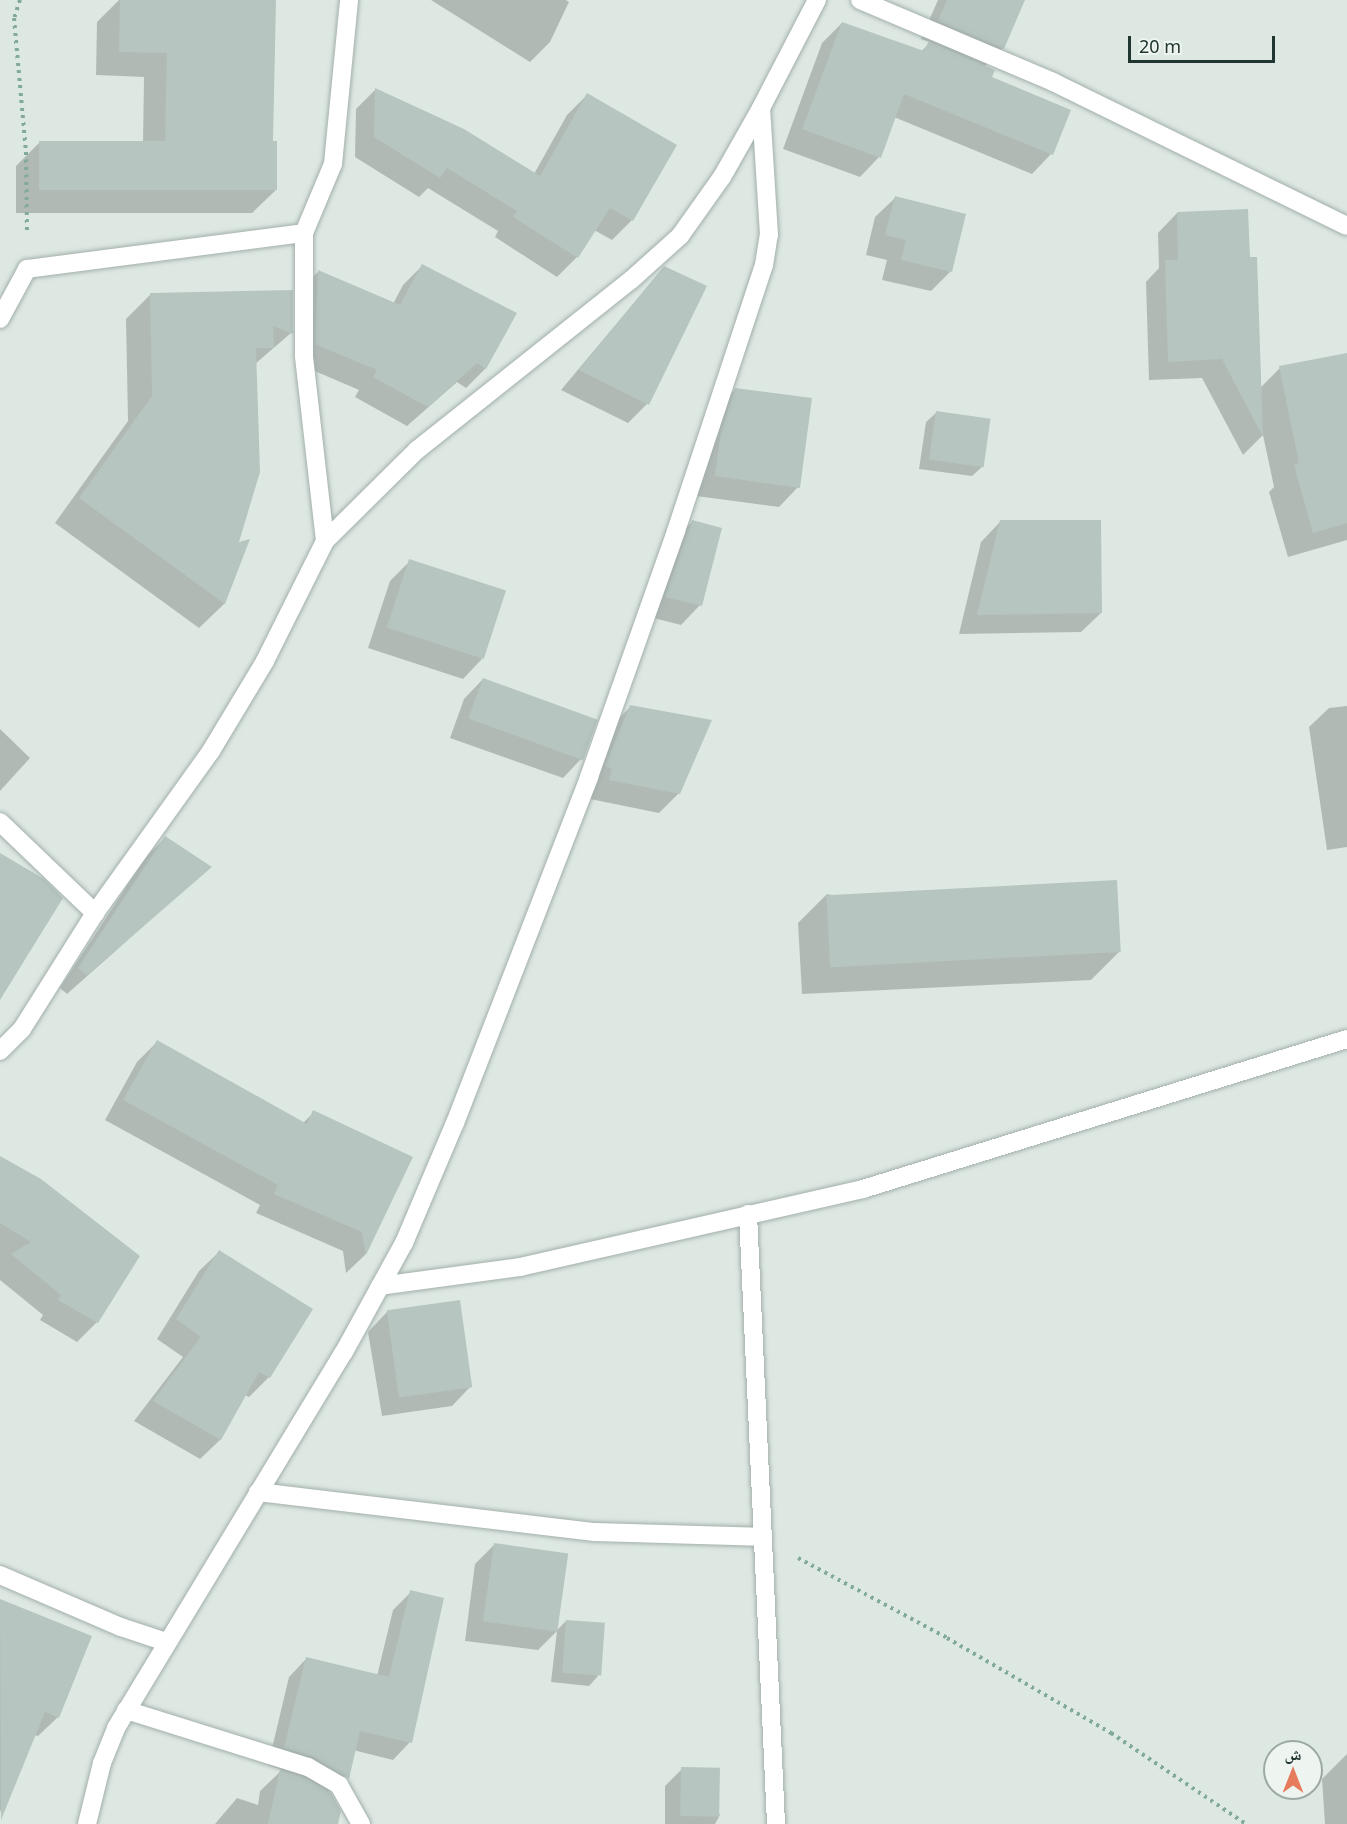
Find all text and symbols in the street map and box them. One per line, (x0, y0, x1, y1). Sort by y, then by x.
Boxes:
scale bar (1131, 24, 1278, 62)
text: 20 m (1139, 34, 1181, 58)
north arrow (1263, 1740, 1323, 1800)
text: ش (1285, 1743, 1301, 1765)

